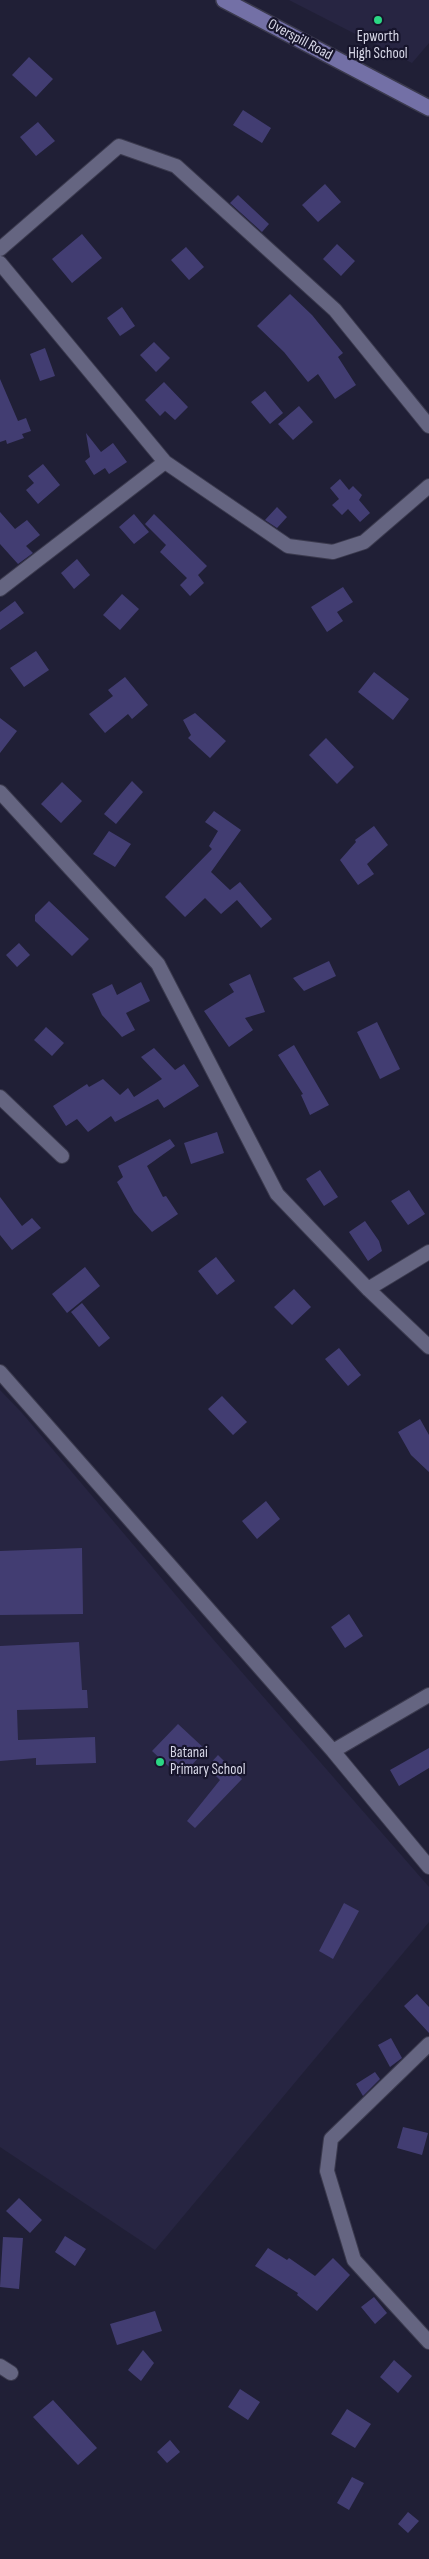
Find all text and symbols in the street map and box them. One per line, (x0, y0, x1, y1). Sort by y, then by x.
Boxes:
marker: Epworth High School (372, 14, 384, 26)
street label: Overspill Road (265, 15, 335, 65)
place label: Epworth High School (348, 28, 408, 63)
place label: Batanai Primary School (170, 1744, 246, 1779)
marker: Batanai Primary School (154, 1756, 166, 1768)

